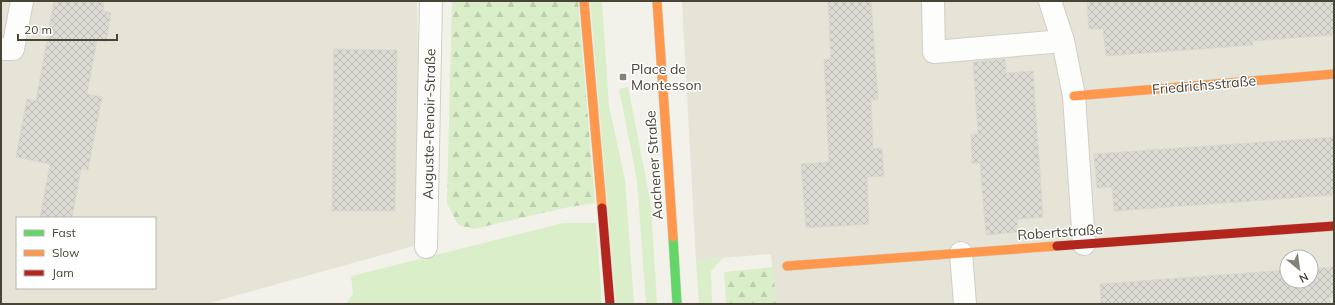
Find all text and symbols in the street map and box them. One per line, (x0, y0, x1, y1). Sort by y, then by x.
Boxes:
scale bar (18, 16, 117, 42)
text: 20 m (24, 22, 52, 37)
street label: Auguste-Renoir-Straße (419, 48, 439, 200)
place label: Place de Montesson (631, 60, 702, 94)
street label: Friedrichsstraße (1151, 71, 1257, 99)
marker: Place de Montesson (618, 72, 628, 82)
street label: Aachener Straße (641, 110, 667, 220)
legend (16, 217, 156, 289)
street label: Robertstraße (1017, 220, 1103, 244)
text: Fast (52, 225, 76, 240)
text: Slow (52, 245, 80, 260)
north arrow (1279, 249, 1319, 289)
text: Jam (52, 265, 74, 280)
text: N (1297, 270, 1311, 286)

